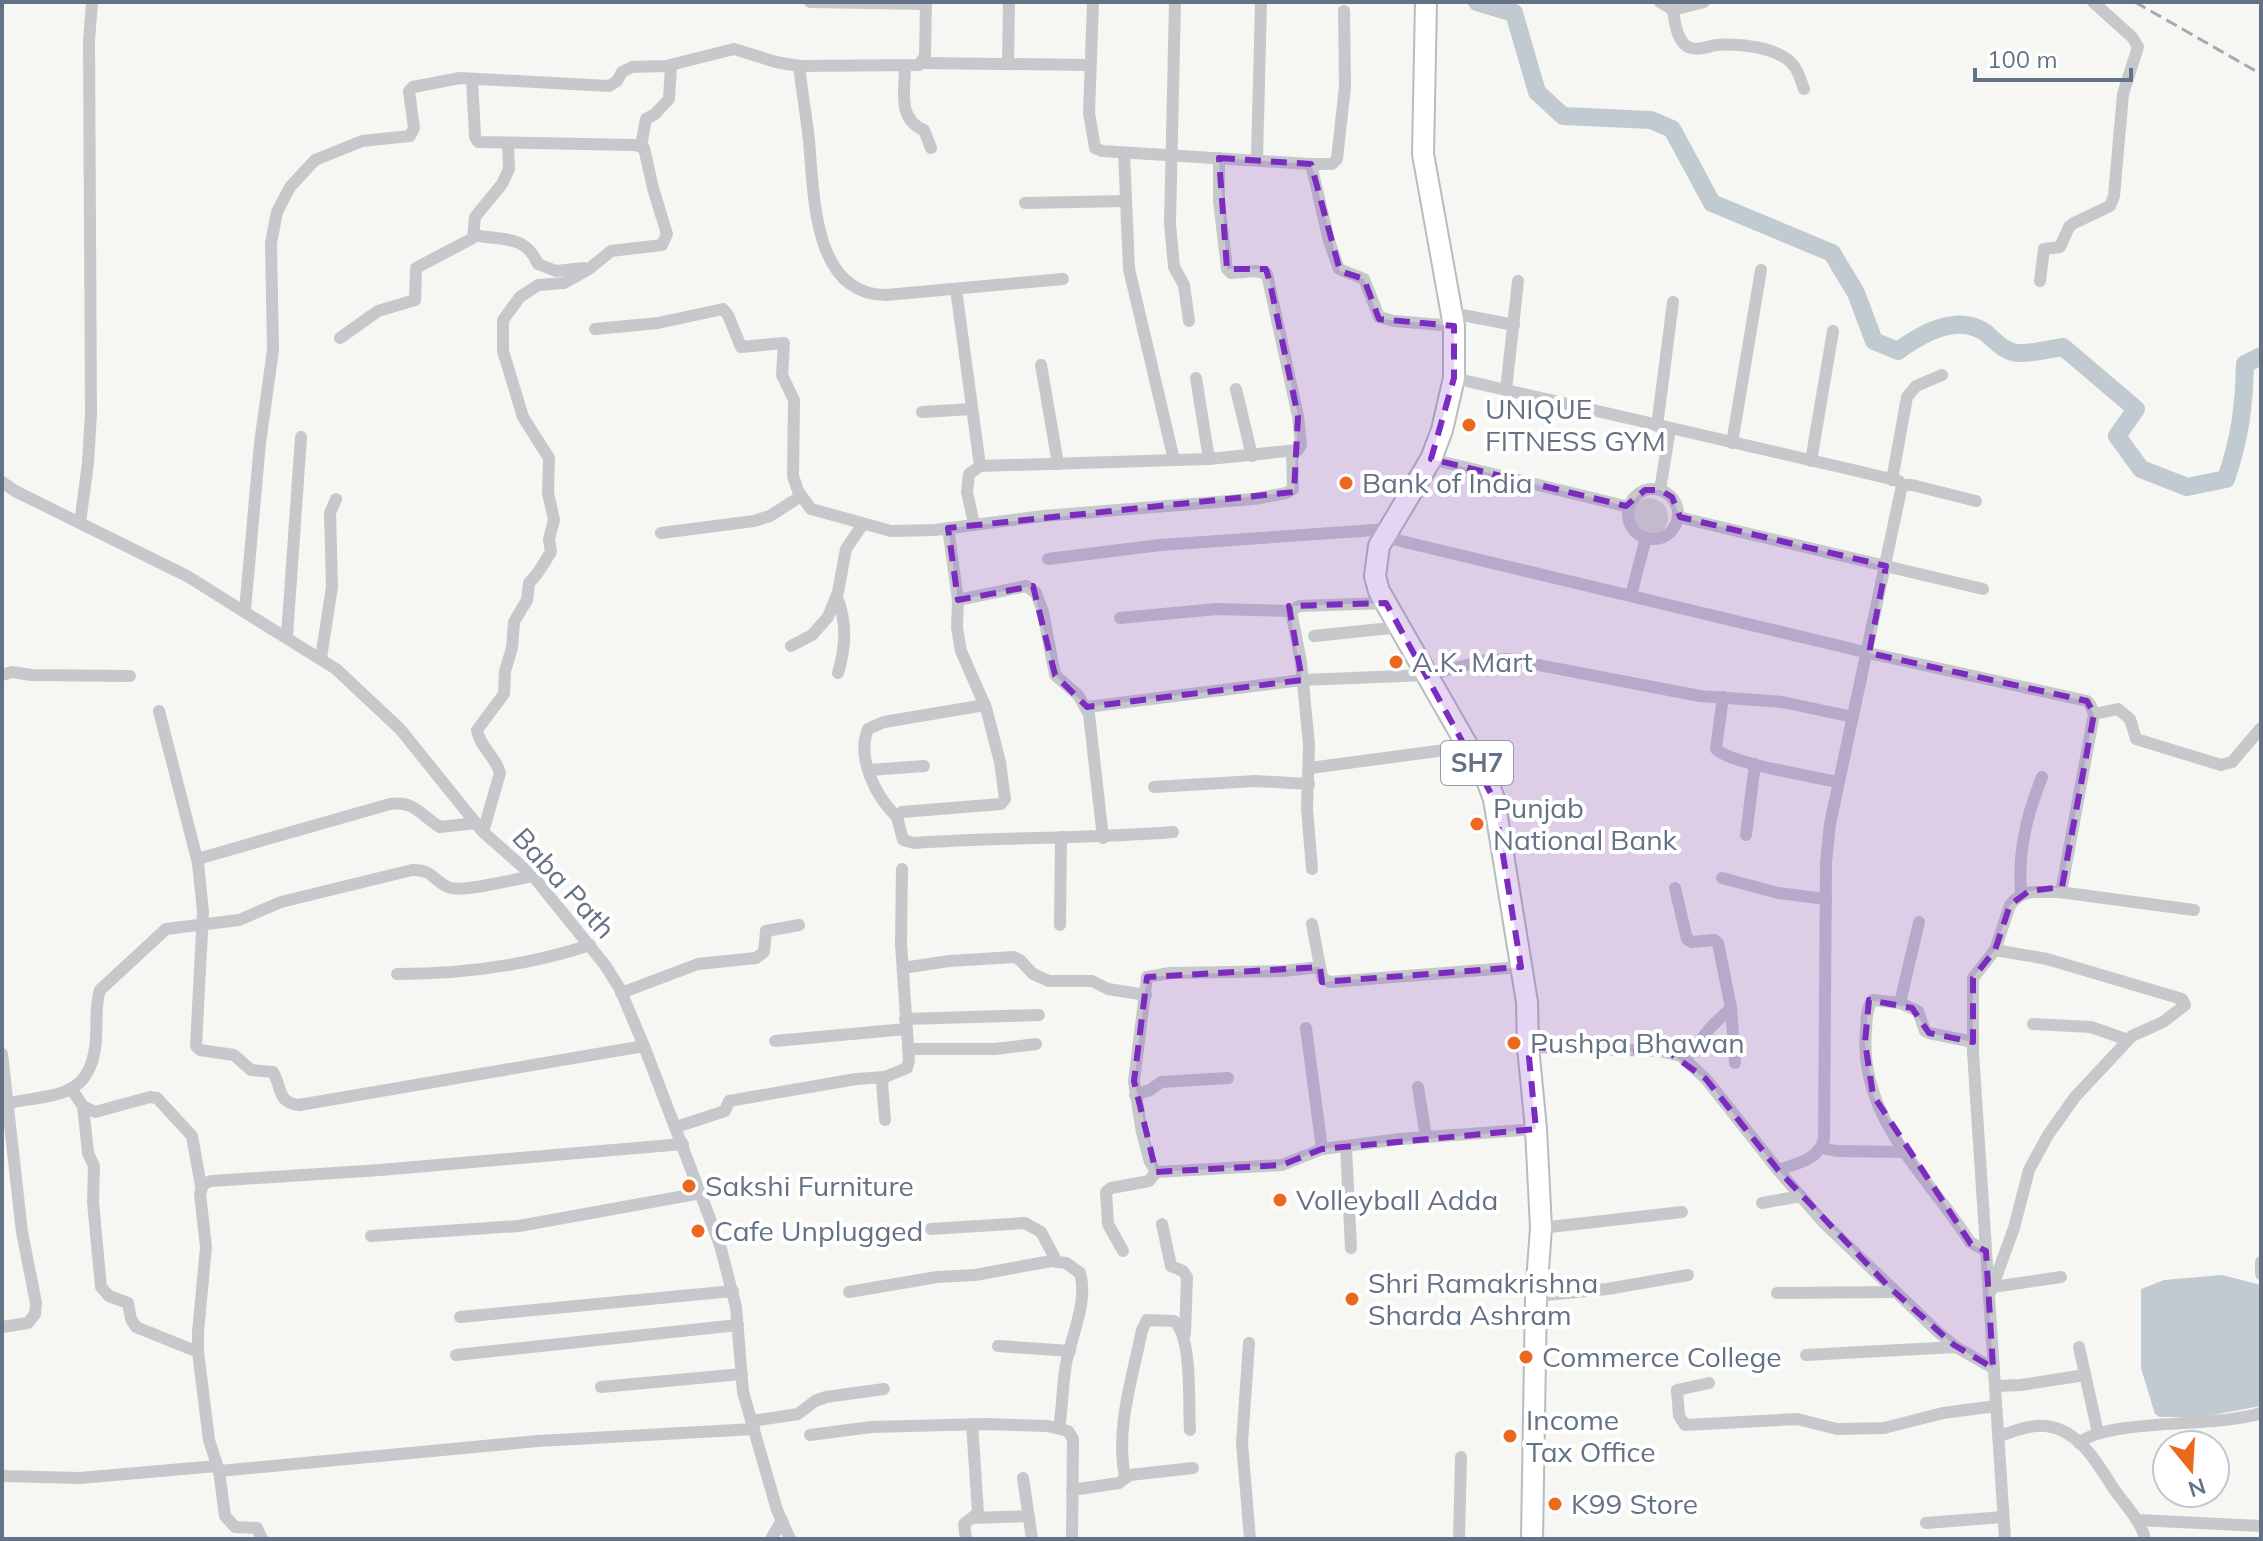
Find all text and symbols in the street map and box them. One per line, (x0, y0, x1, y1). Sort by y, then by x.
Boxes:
scale bar (1975, 32, 2131, 82)
text: 100 m (1987, 44, 2058, 74)
place label: UNIQUE FITNESS GYM (1485, 391, 1666, 458)
marker: UNIQUE FITNESS GYM (1460, 416, 1478, 434)
place label: Bank of India (1362, 465, 1533, 500)
marker: Bank of India (1337, 474, 1355, 492)
place label: A.K. Mart (1412, 644, 1533, 679)
marker: A.K. Mart (1387, 653, 1405, 671)
road number: SH7 (1441, 741, 1513, 785)
place label: Punjab National Bank (1493, 790, 1678, 857)
marker: Punjab National Bank (1468, 815, 1486, 833)
street label: Baba Path (505, 820, 623, 945)
place label: Pushpa Bhawan (1530, 1025, 1745, 1060)
marker: Pushpa Bhawan (1505, 1034, 1523, 1052)
place label: Sakshi Furniture (705, 1168, 914, 1203)
marker: Sakshi Furniture (680, 1177, 698, 1195)
place label: Volleyball Adda (1296, 1182, 1498, 1217)
marker: Volleyball Adda (1271, 1191, 1289, 1209)
place label: Cafe Unplugged (714, 1213, 923, 1248)
marker: Cafe Unplugged (689, 1222, 707, 1240)
place label: Shri Ramakrishna Sharda Ashram (1368, 1265, 1598, 1332)
marker: Shri Ramakrishna Sharda Ashram (1343, 1290, 1361, 1308)
place label: Commerce College (1542, 1339, 1782, 1374)
marker: Commerce College (1517, 1348, 1535, 1366)
place label: Income Tax Office (1526, 1402, 1655, 1469)
marker: Income Tax Office (1501, 1427, 1519, 1445)
north arrow (2151, 1429, 2231, 1509)
text: N (2185, 1472, 2209, 1504)
place label: K99 Store (1571, 1486, 1698, 1521)
marker: K99 Store (1546, 1495, 1564, 1513)

